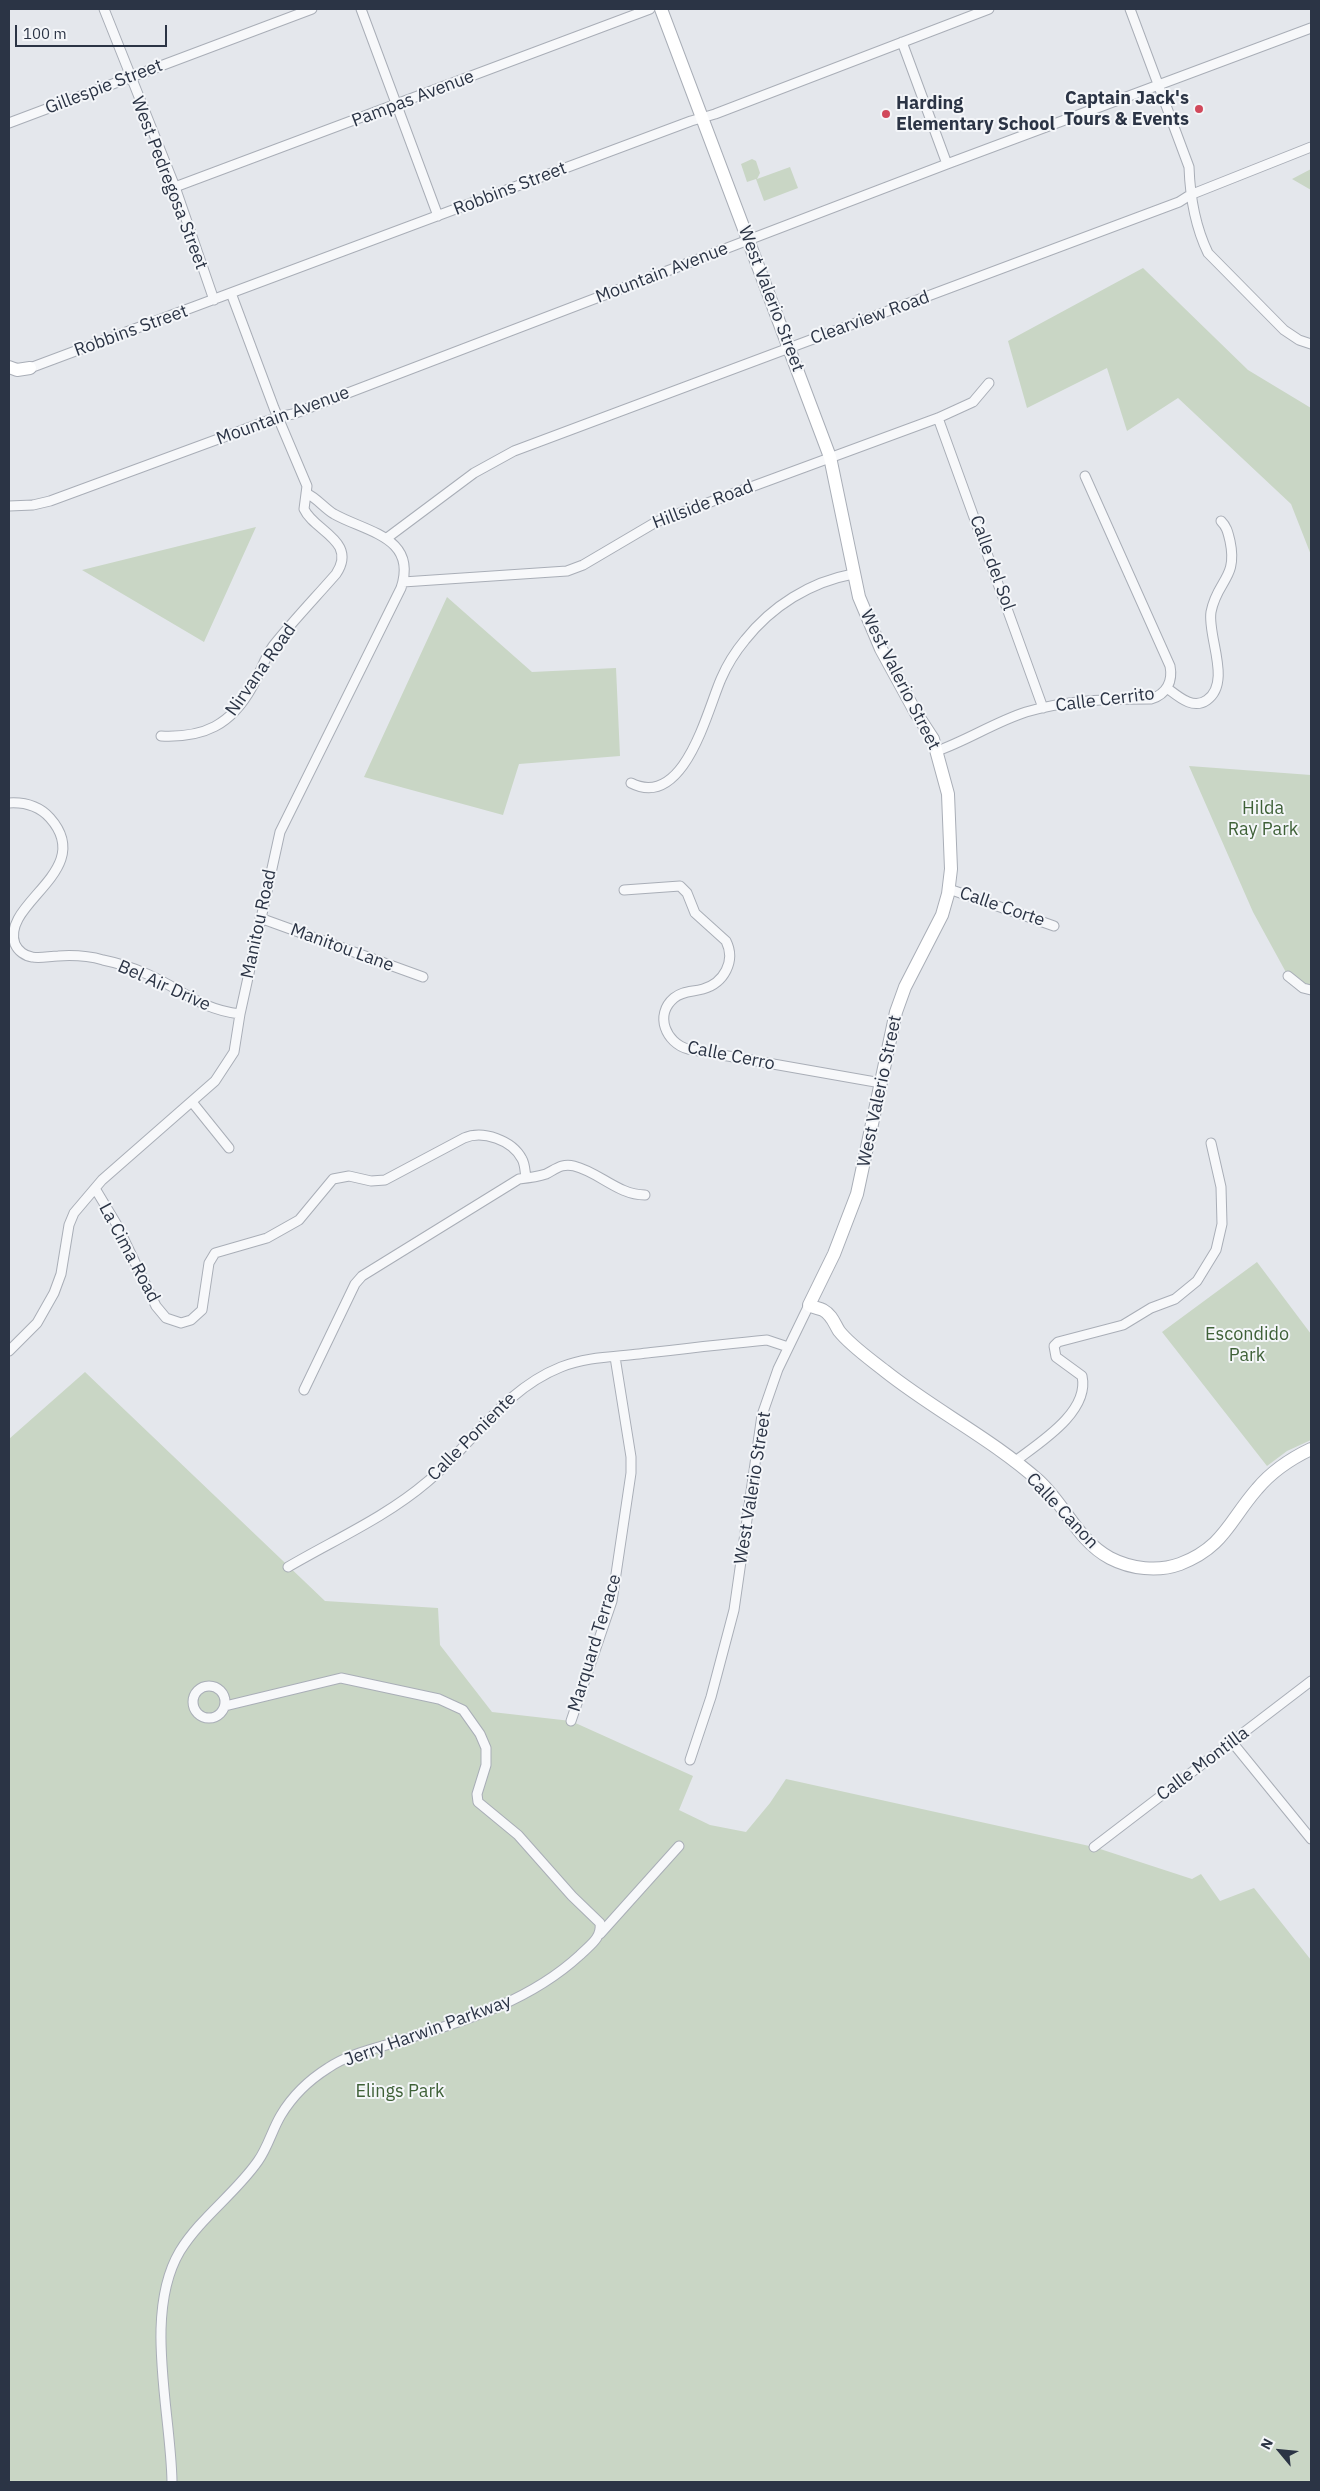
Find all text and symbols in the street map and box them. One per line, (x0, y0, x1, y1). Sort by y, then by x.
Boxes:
scale bar (18, 15, 170, 47)
text: 100 m (23, 24, 67, 43)
street label: Gillespie Street (42, 55, 166, 119)
street label: Pampas Avenue (349, 66, 477, 132)
place label: Captain Jack's Tours & Events (1064, 88, 1189, 130)
street label: West Pedregosa Street (126, 93, 212, 273)
place label: Harding Elementary School (896, 93, 1055, 136)
marker: Captain Jack's Tours & Events (1193, 103, 1205, 115)
marker: Harding Elementary School (880, 108, 892, 120)
street label: Robbins Street (450, 158, 570, 220)
street label: West Valerio Street (733, 223, 809, 375)
street label: Mountain Avenue (593, 238, 731, 308)
street label: Clearview Road (808, 286, 932, 350)
street label: Robbins Street (71, 300, 191, 362)
street label: Mountain Avenue (213, 382, 353, 450)
street label: Hillside Road (650, 476, 756, 534)
street label: Calle del Sol (965, 513, 1019, 613)
street label: West Valerio Street (855, 606, 945, 754)
street label: Nirvana Road (221, 620, 301, 720)
street label: Calle Cerrito (1054, 683, 1156, 717)
park label: Hilda Ray Park (1228, 798, 1298, 841)
street label: Manitou Road (237, 867, 281, 981)
street label: Calle Corte (957, 882, 1047, 932)
street label: Manitou Lane (287, 919, 397, 977)
street label: Bel Air Drive (114, 956, 214, 1016)
street label: West Valerio Street (853, 1013, 907, 1169)
street label: Calle Cerro (685, 1037, 777, 1075)
street label: La Cima Road (94, 1200, 164, 1306)
park label: Escondido Park (1205, 1324, 1289, 1366)
street label: Calle Poniente (423, 1388, 521, 1486)
street label: West Valerio Street (730, 1410, 776, 1566)
street label: Calle Canon (1021, 1469, 1103, 1553)
street label: Marquard Terrace (564, 1572, 626, 1714)
street label: Calle Montilla (1153, 1722, 1253, 1806)
street label: Jerry Harwin Parkway (342, 1991, 514, 2071)
park label: Elings Park (355, 2081, 445, 2103)
north arrow (1255, 2426, 1305, 2476)
text: N (1256, 2435, 1277, 2453)

